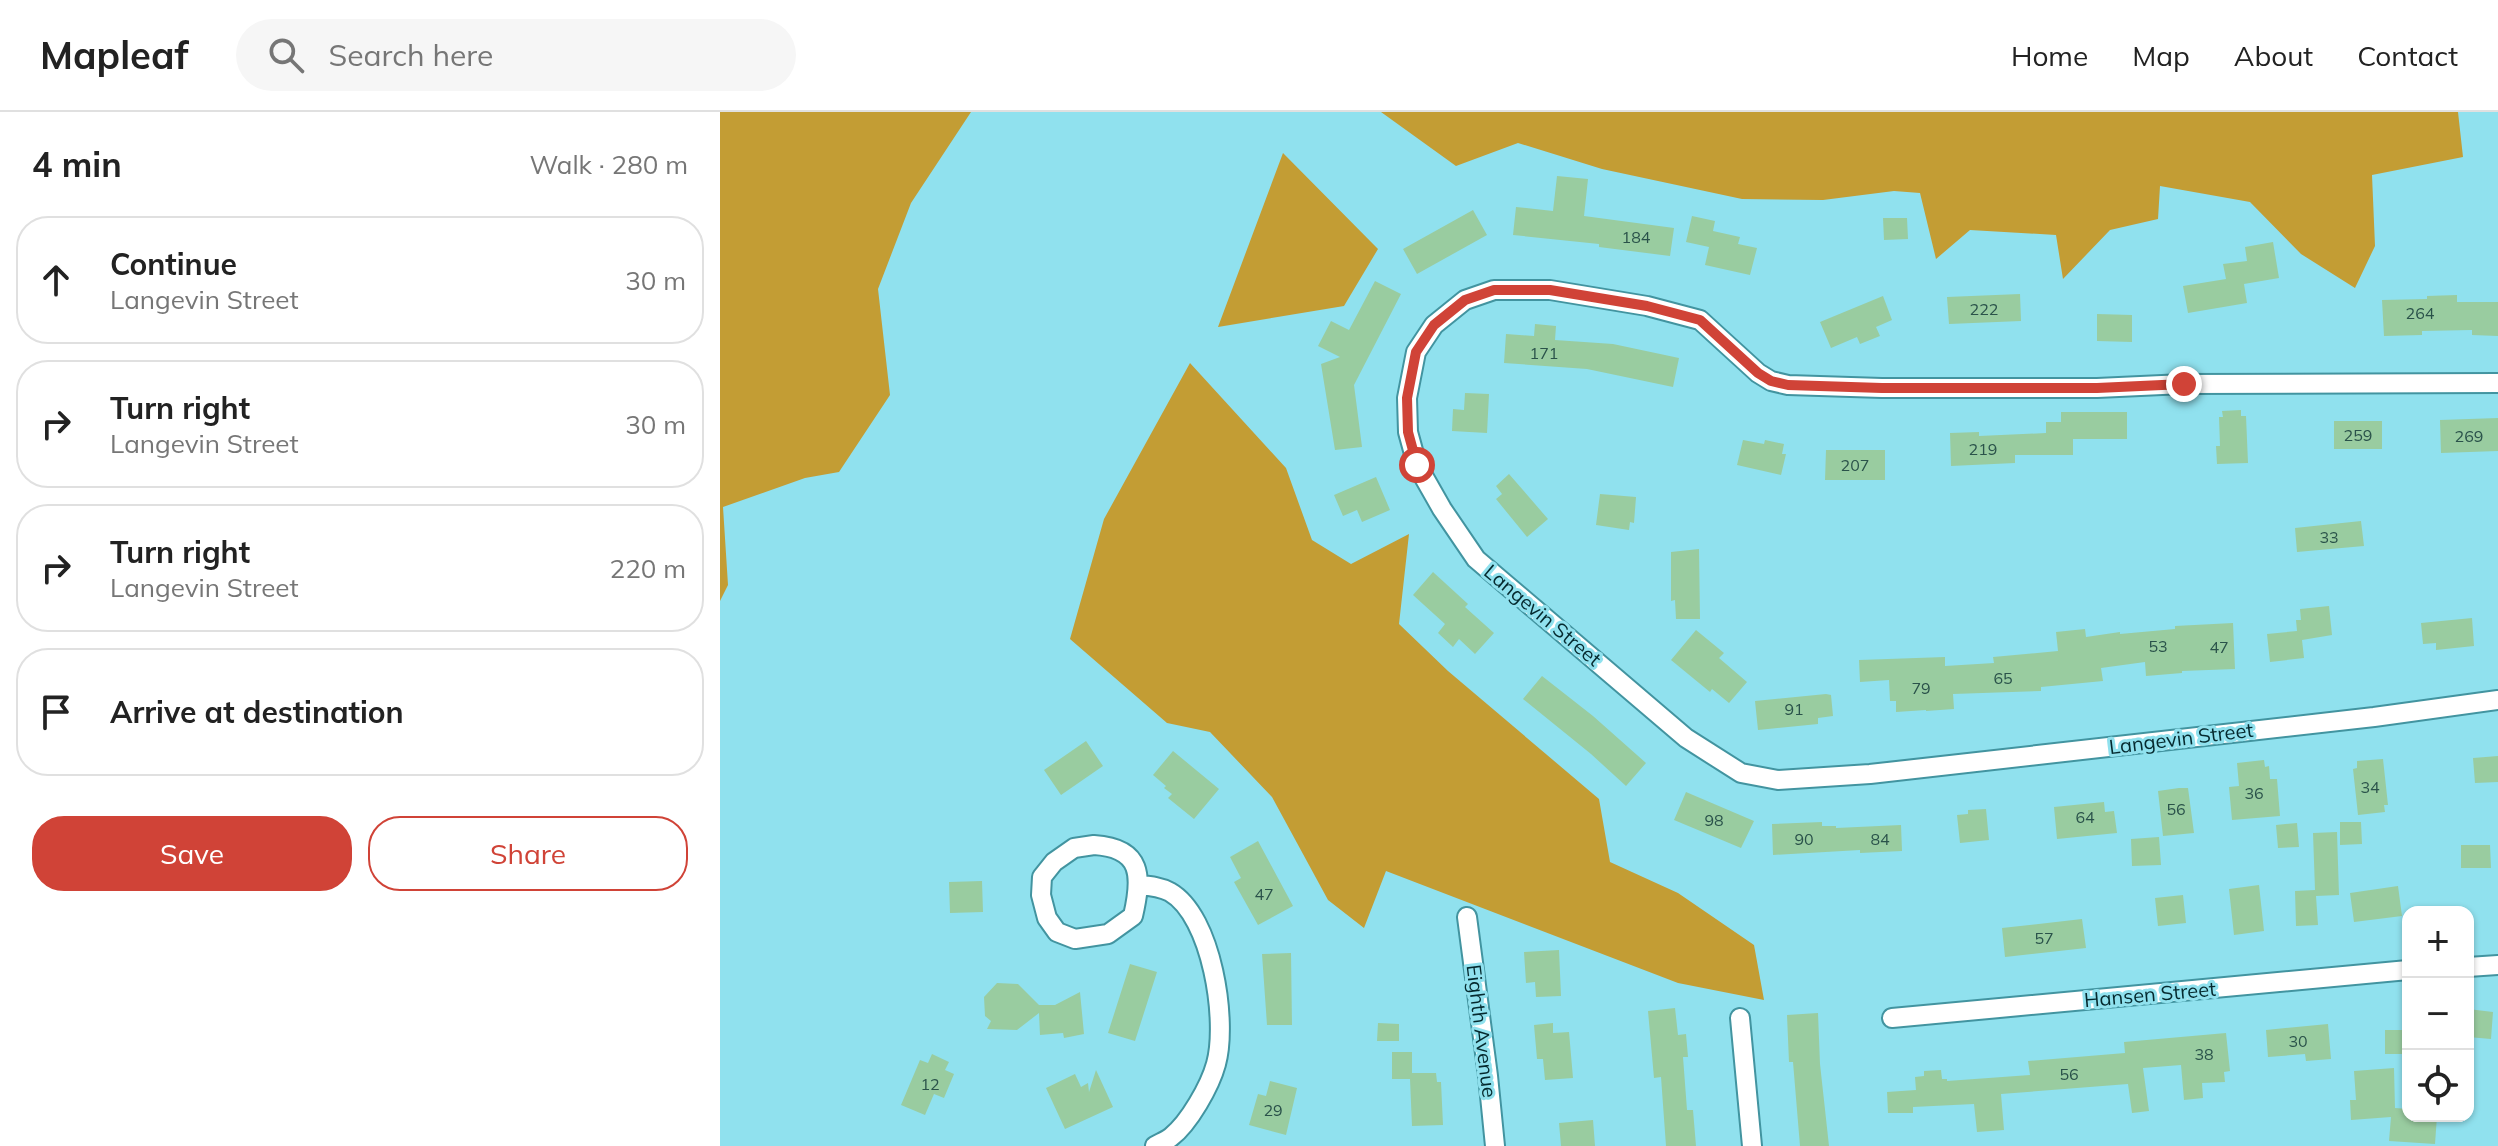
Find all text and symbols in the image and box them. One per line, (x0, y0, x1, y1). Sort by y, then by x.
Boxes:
search box (236, 19, 796, 91)
text: Mapleaf (40, 31, 188, 79)
icon: search (264, 33, 308, 77)
text: Search here (328, 36, 493, 74)
text: Home (2011, 38, 2088, 73)
text: Map (2132, 38, 2190, 73)
text: About (2234, 38, 2313, 73)
text: Contact (2357, 38, 2458, 73)
text: 4 min (32, 143, 122, 186)
text: Walk · 280 m (529, 148, 688, 181)
house number: 184 (1622, 227, 1651, 247)
text: Continue (110, 245, 237, 283)
icon: ahead (34, 258, 78, 302)
text: 30 m (625, 264, 686, 297)
text: Langevin Street (110, 283, 299, 316)
house number: 222 (1970, 299, 1998, 319)
house number: 264 (2406, 303, 2435, 323)
house number: 171 (1530, 343, 1558, 363)
route end (2166, 366, 2202, 402)
text: Turn right (110, 389, 250, 427)
icon: right (34, 402, 78, 446)
text: 30 m (625, 408, 686, 441)
house number: 259 (2344, 425, 2372, 445)
house number: 269 (2455, 426, 2483, 446)
text: Langevin Street (110, 427, 299, 460)
house number: 219 (1969, 439, 1997, 459)
route start (1399, 447, 1435, 483)
house number: 207 (1841, 455, 1869, 475)
house number: 33 (2319, 527, 2339, 547)
text: Turn right (110, 533, 250, 571)
icon: right (34, 546, 78, 590)
text: 220 m (610, 552, 686, 585)
street label: Langevin Street (1479, 559, 1607, 671)
text: Langevin Street (110, 571, 299, 604)
house number: 53 (2148, 636, 2168, 656)
house number: 47 (2209, 637, 2229, 657)
house number: 65 (1993, 668, 2013, 688)
house number: 79 (1911, 678, 1931, 698)
icon: arrive (34, 690, 78, 734)
text: Arrive at destination (110, 693, 404, 731)
house number: 91 (1784, 699, 1804, 719)
street label: Langevin Street (2107, 717, 2255, 759)
house number: 34 (2360, 777, 2380, 797)
house number: 36 (2244, 783, 2264, 803)
house number: 56 (2166, 799, 2186, 819)
house number: 64 (2075, 807, 2095, 827)
house number: 98 (1704, 810, 1724, 830)
button: Save (32, 816, 352, 891)
button: Share (368, 816, 688, 891)
house number: 90 (1794, 829, 1814, 849)
house number: 84 (1870, 829, 1890, 849)
house number: 47 (1254, 884, 1274, 904)
map controls (2402, 906, 2474, 1122)
button: + (2402, 906, 2474, 978)
house number: 57 (2034, 928, 2054, 948)
street label: Eighth Avenue (1461, 963, 1503, 1099)
street label: Hansen Street (2083, 976, 2217, 1012)
button: − (2402, 978, 2474, 1050)
house number: 30 (2288, 1031, 2308, 1051)
house number: 38 (2194, 1044, 2214, 1064)
button: locate (2402, 1050, 2474, 1122)
house number: 56 (2059, 1064, 2079, 1084)
house number: 12 (920, 1074, 940, 1094)
house number: 29 (1263, 1100, 1283, 1120)

